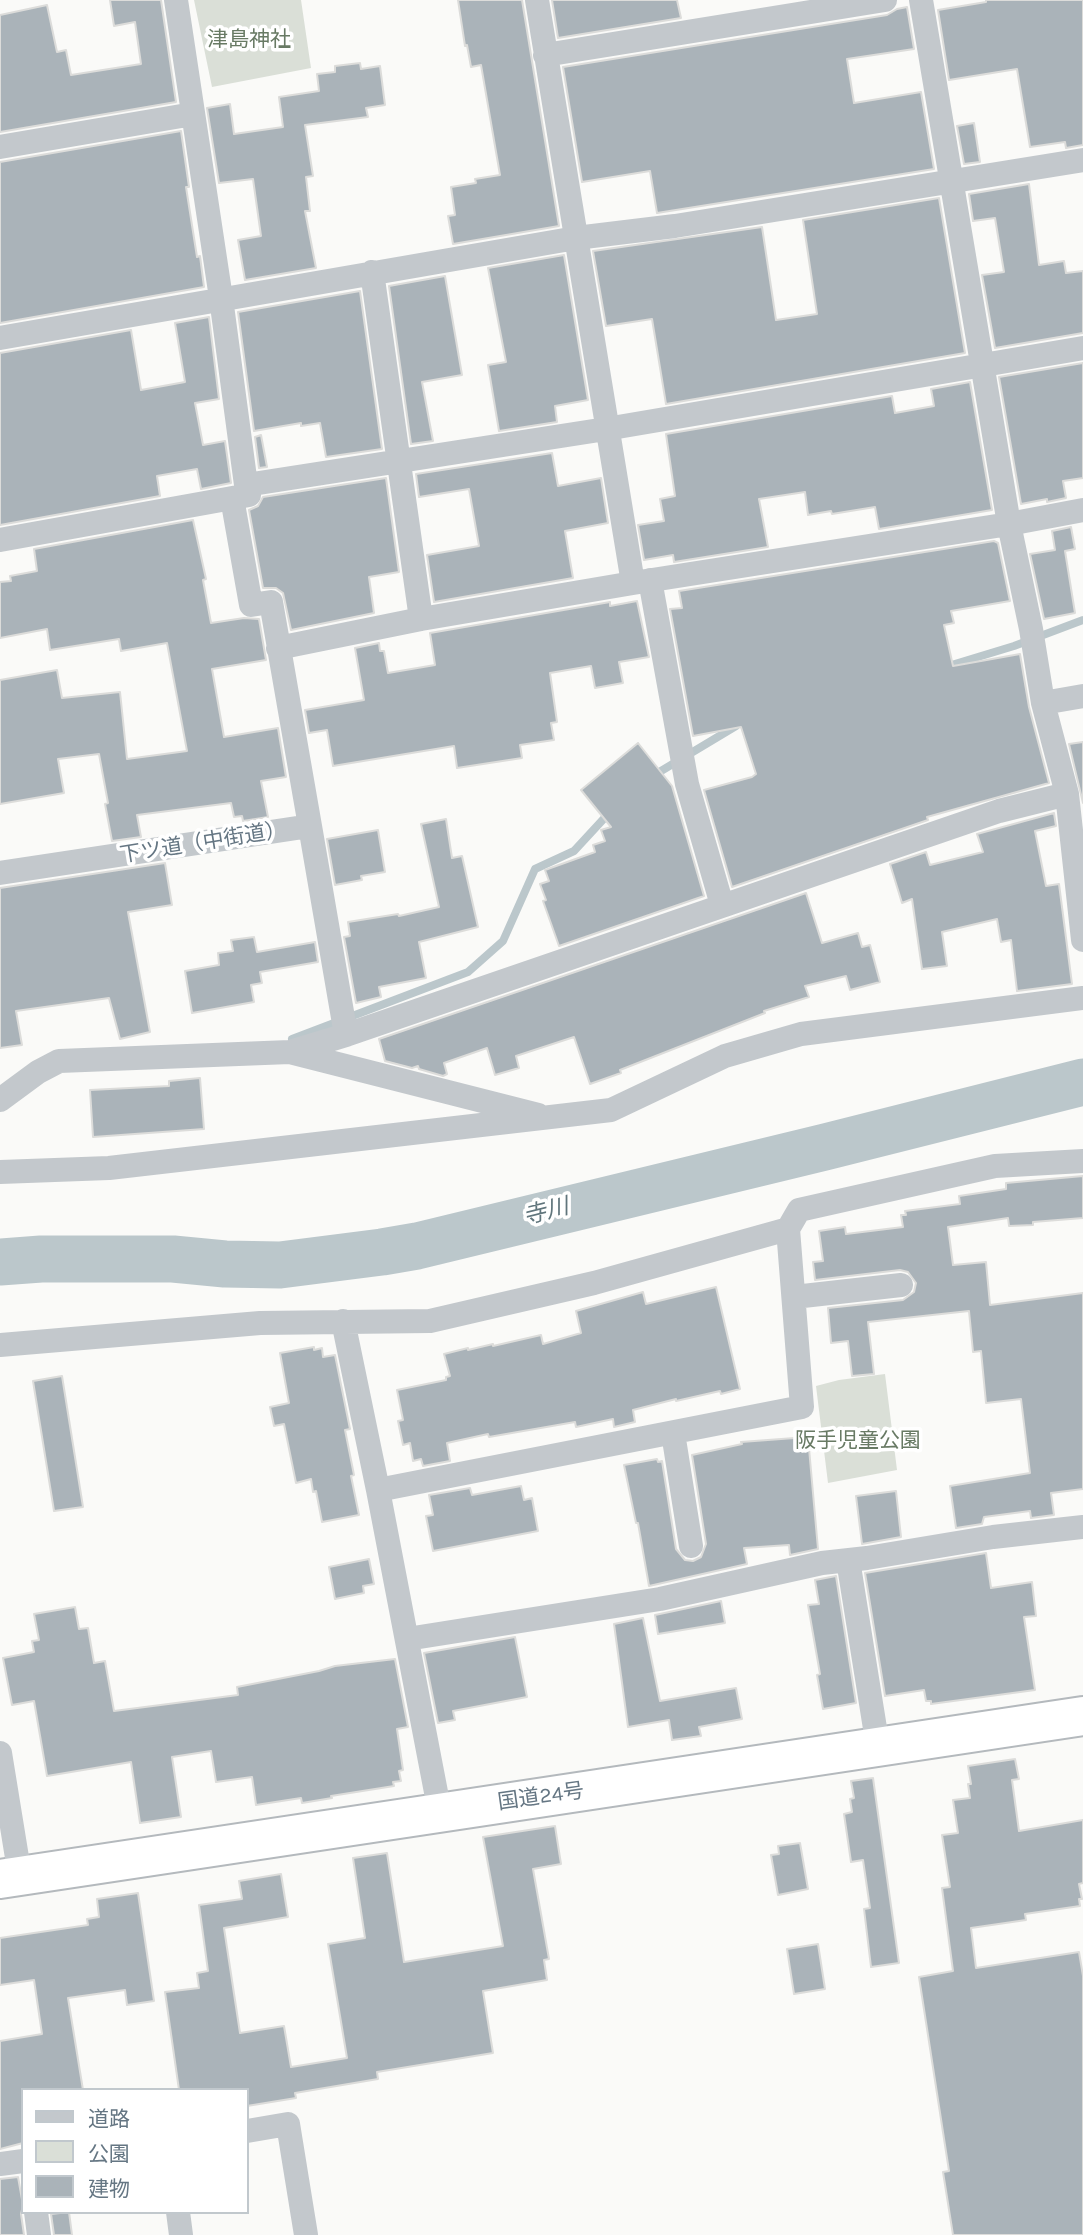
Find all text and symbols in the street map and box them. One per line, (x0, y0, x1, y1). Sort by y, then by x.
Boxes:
park label: 津島神社 (207, 27, 291, 53)
street label: 下ツ道（中街道） (118, 817, 288, 869)
water label: 寺川 (520, 1193, 572, 1231)
park label: 阪手児童公園 (795, 1428, 921, 1454)
street label: 国道24号 (496, 1778, 586, 1816)
legend (21, 2088, 248, 2214)
text: 道路 (88, 2107, 130, 2131)
text: 公園 (88, 2142, 130, 2166)
text: 建物 (88, 2177, 130, 2201)

